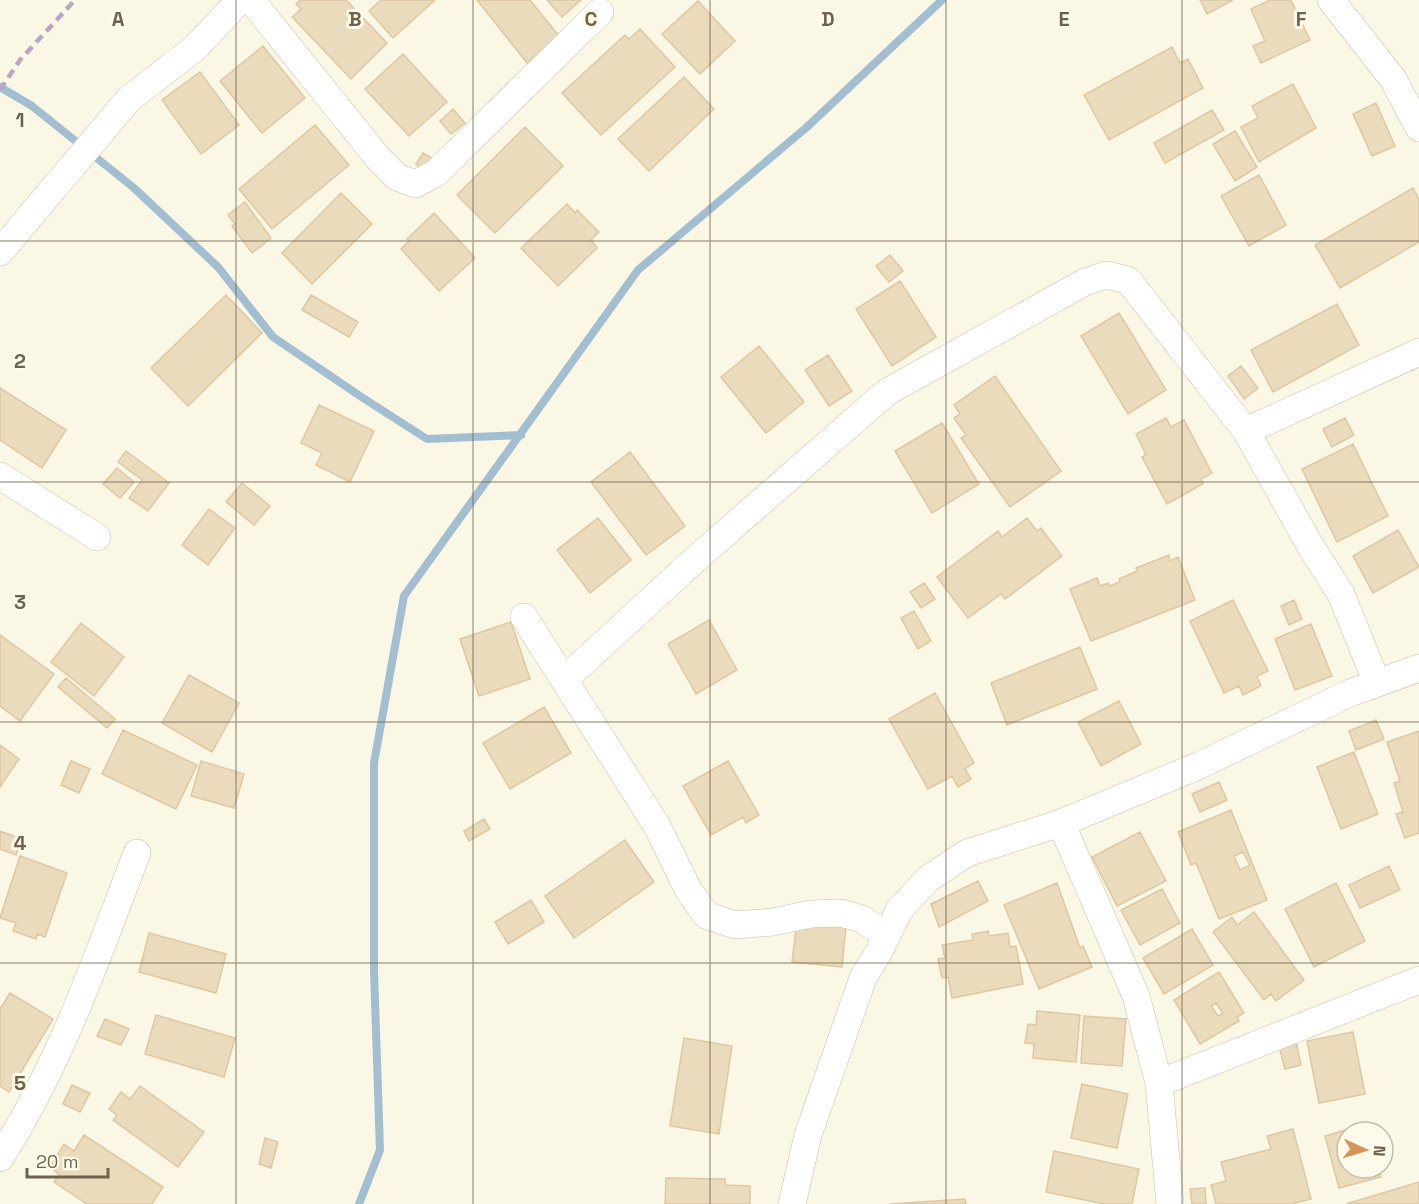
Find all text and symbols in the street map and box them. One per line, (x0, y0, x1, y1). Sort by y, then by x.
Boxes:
text: A (112, 6, 125, 32)
text: B (348, 6, 362, 32)
text: C (585, 6, 598, 32)
text: D (821, 6, 835, 32)
text: E (1058, 6, 1070, 32)
text: F (1296, 6, 1307, 32)
text: 1 (15, 107, 25, 133)
text: 2 (14, 348, 26, 374)
text: 3 (14, 589, 26, 615)
text: 4 (14, 830, 27, 856)
text: 5 (14, 1070, 26, 1096)
north arrow (1335, 1120, 1395, 1180)
scale bar (27, 1141, 108, 1179)
text: N (1369, 1145, 1390, 1157)
text: 20 m (36, 1150, 79, 1173)

